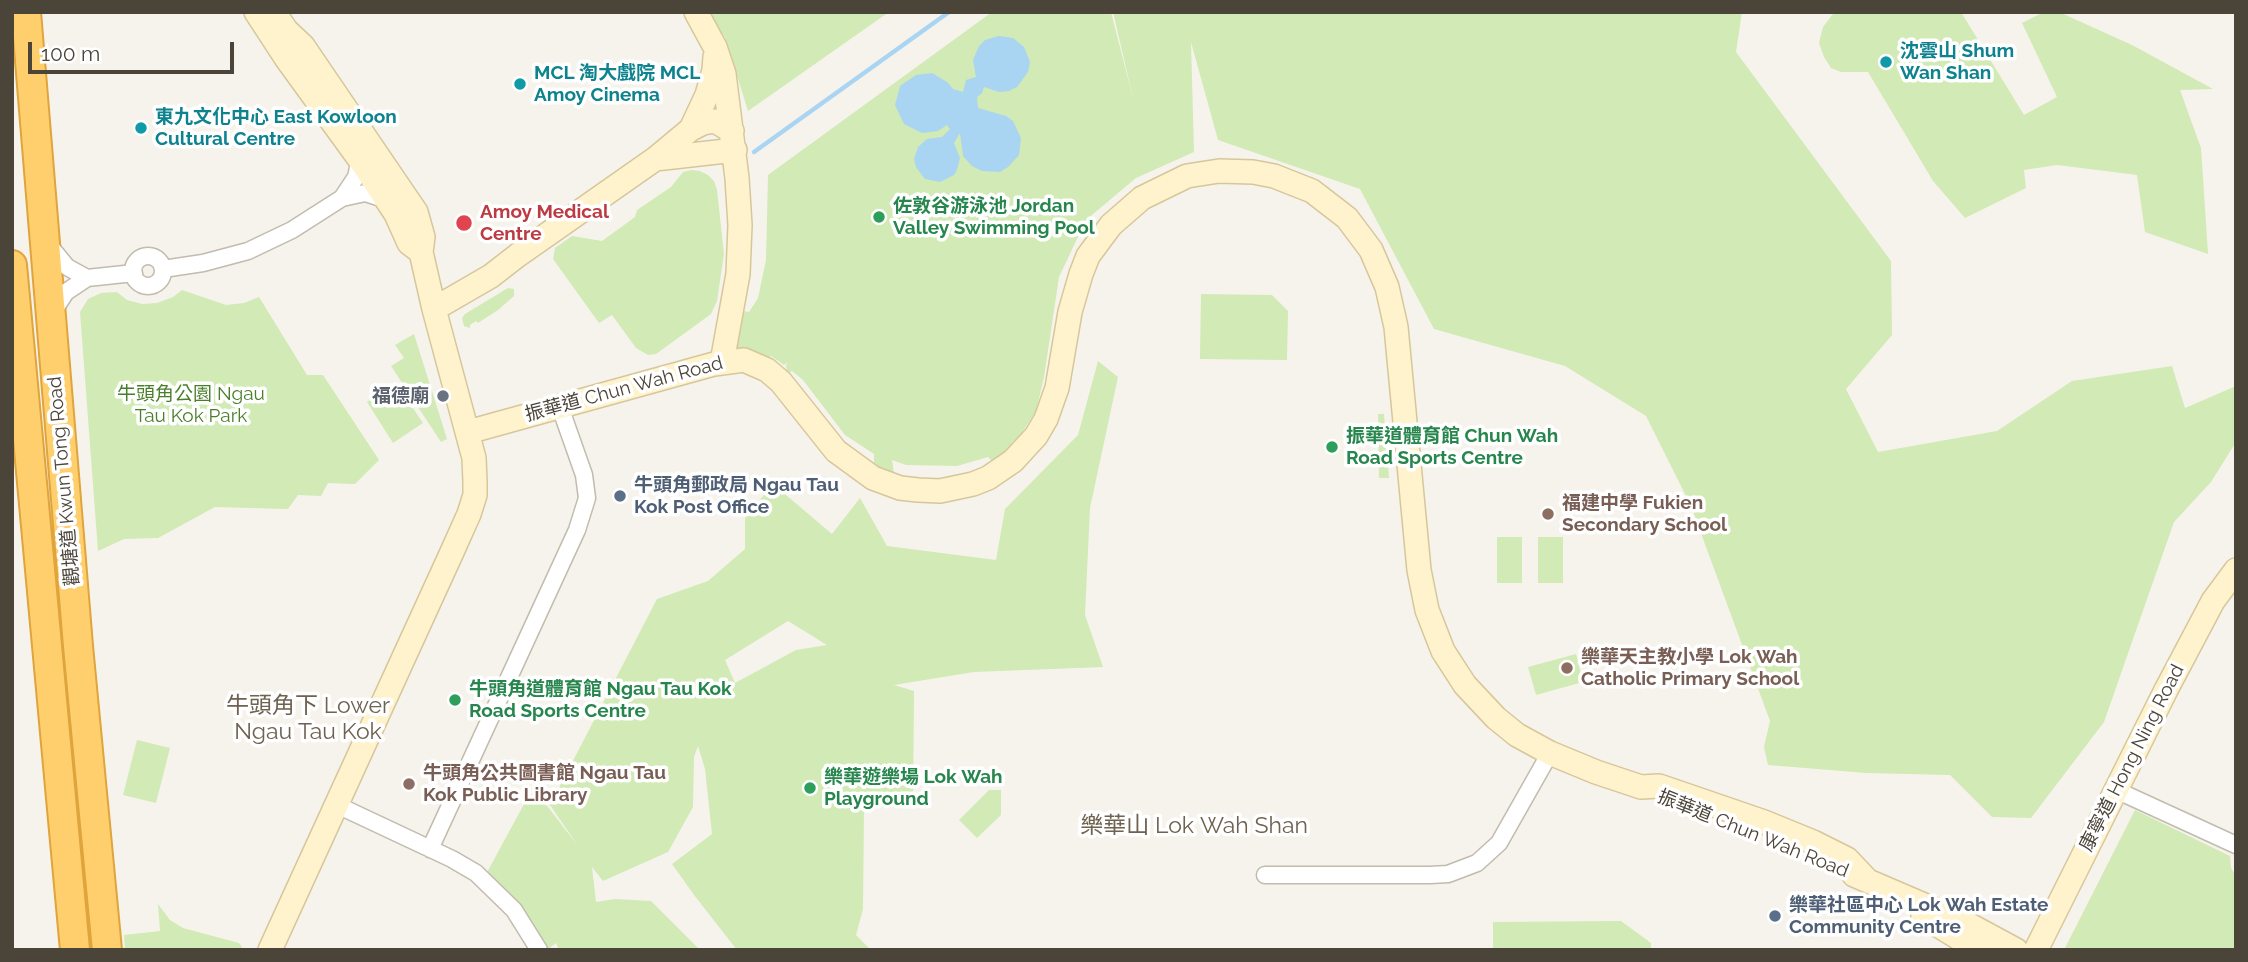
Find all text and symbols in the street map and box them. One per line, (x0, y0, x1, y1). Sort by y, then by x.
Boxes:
scale bar (32, 28, 238, 72)
place label: 沈雲山 Shum Wan Shan (1900, 40, 2014, 84)
text: 100 m (41, 41, 100, 66)
marker: 沈雲山 Shum Wan Shan (1878, 54, 1894, 70)
place label: MCL 淘大戲院 MCL Amoy Cinema (534, 62, 700, 106)
marker: MCL 淘大戲院 MCL Amoy Cinema (512, 76, 528, 92)
place label: 東九文化中心 East Kowloon Cultural Centre (155, 106, 397, 150)
marker: 東九文化中心 East Kowloon Cultural Centre (133, 120, 149, 136)
place label: 佐敦谷游泳池 Jordan Valley Swimming Pool (893, 195, 1095, 239)
place label: Amoy Medical Centre (480, 201, 609, 245)
marker: 佐敦谷游泳池 Jordan Valley Swimming Pool (871, 209, 887, 225)
marker: Amoy Medical Centre (454, 213, 474, 233)
street label: 振華道 Chun Wah Road (523, 352, 725, 426)
street label: 觀塘道 Kwun Tong Road (43, 375, 85, 587)
park label: 牛頭角公園 Ngau Tau Kok Park (117, 383, 265, 427)
place label: 福德廟 (372, 385, 429, 407)
marker: 福德廟 (435, 388, 451, 404)
place label: 振華道體育館 Chun Wah Road Sports Centre (1346, 425, 1558, 469)
marker: 振華道體育館 Chun Wah Road Sports Centre (1324, 439, 1340, 455)
place label: 牛頭角郵政局 Ngau Tau Kok Post Office (634, 474, 839, 518)
marker: 牛頭角郵政局 Ngau Tau Kok Post Office (612, 488, 628, 504)
place label: 福建中學 Fukien Secondary School (1562, 492, 1727, 536)
marker: 福建中學 Fukien Secondary School (1540, 506, 1556, 522)
place label: 樂華天主教小學 Lok Wah Catholic Primary School (1581, 646, 1799, 690)
marker: 樂華天主教小學 Lok Wah Catholic Primary School (1559, 660, 1575, 676)
street label: 康寧道 Hong Ning Road (2075, 661, 2189, 855)
place label: 牛頭角道體育館 Ngau Tau Kok Road Sports Centre (469, 678, 732, 722)
district label: 牛頭角下 Lower Ngau Tau Kok (224, 692, 392, 746)
marker: 牛頭角道體育館 Ngau Tau Kok Road Sports Centre (447, 692, 463, 708)
place label: 牛頭角公共圖書館 Ngau Tau Kok Public Library (423, 762, 666, 806)
place label: 樂華遊樂場 Lok Wah Playground (824, 766, 1003, 810)
marker: 牛頭角公共圖書館 Ngau Tau Kok Public Library (401, 776, 417, 792)
marker: 樂華遊樂場 Lok Wah Playground (802, 780, 818, 796)
street label: 振華道 Chun Wah Road (1654, 785, 1852, 883)
district label: 樂華山 Lok Wah Shan (1080, 812, 1308, 840)
place label: 樂華社區中心 Lok Wah Estate Community Centre (1789, 894, 2048, 938)
marker: 樂華社區中心 Lok Wah Estate Community Centre (1767, 908, 1783, 924)

